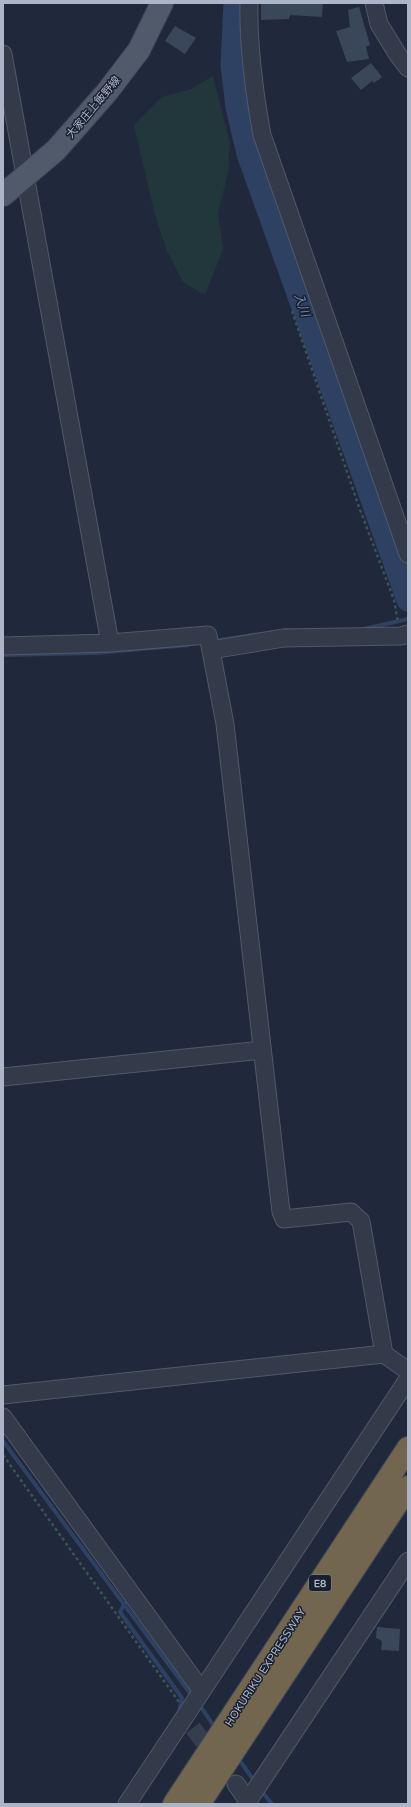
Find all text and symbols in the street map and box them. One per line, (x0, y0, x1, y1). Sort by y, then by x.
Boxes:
street label: 大家庄上飯野線 (64, 74, 123, 141)
water label: 入川 (291, 291, 313, 321)
road number: E8 (309, 1575, 331, 1591)
street label: HOKURIKU EXPRESSWAY (222, 1606, 309, 1729)

